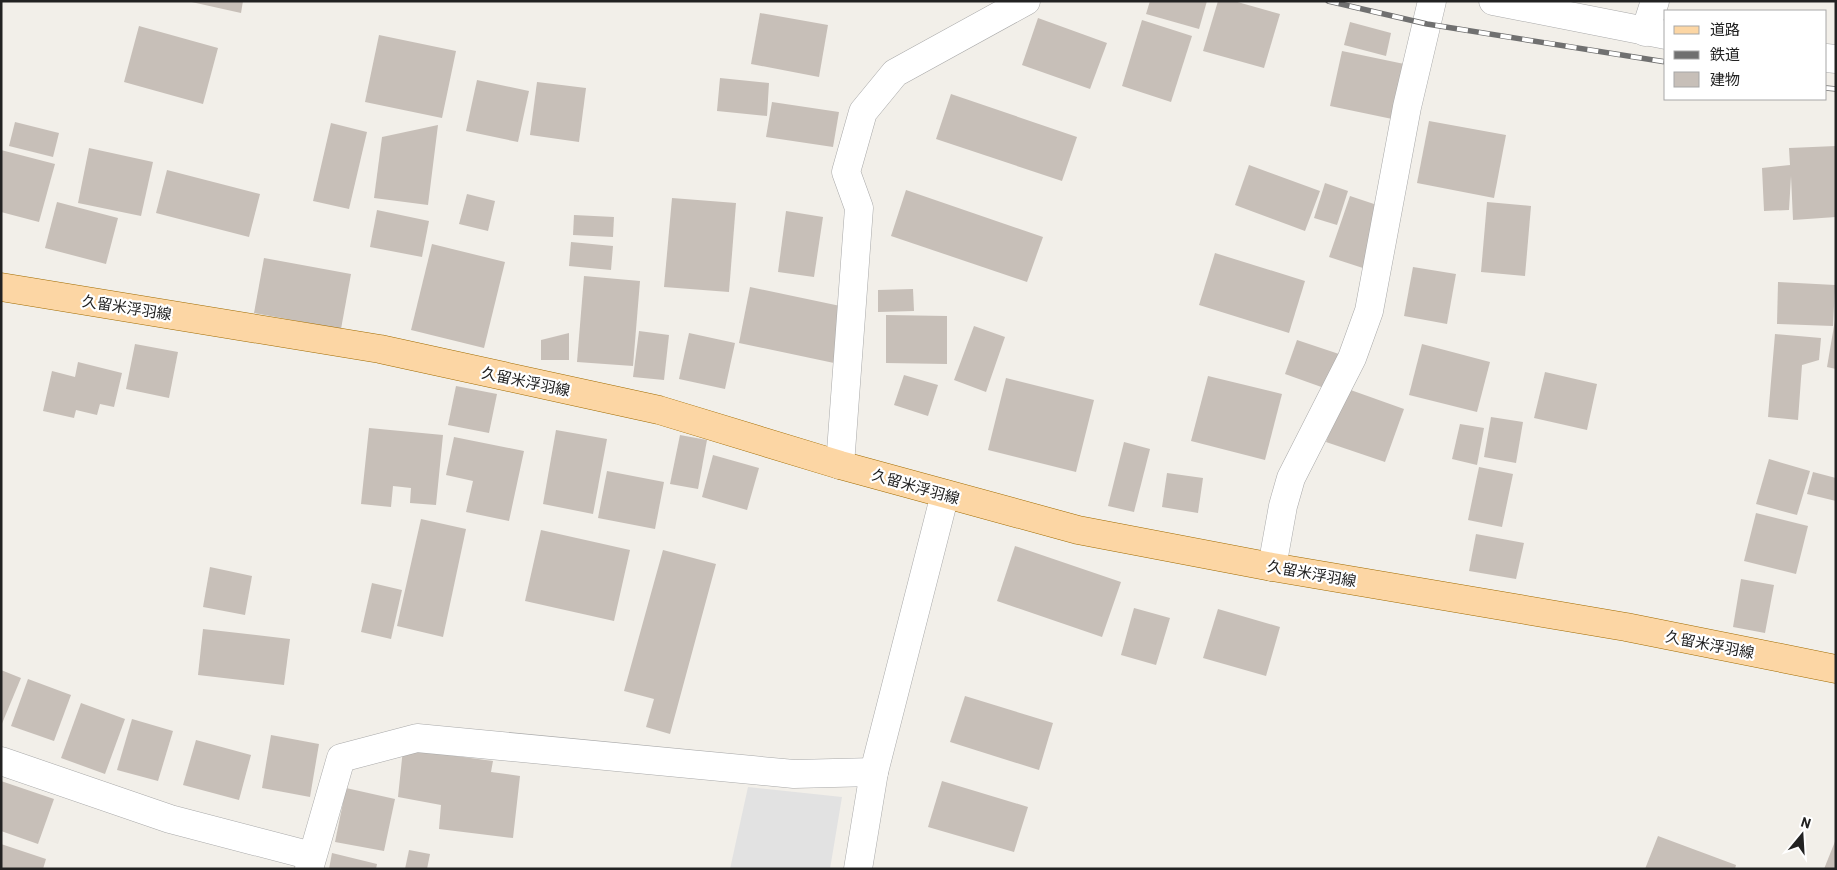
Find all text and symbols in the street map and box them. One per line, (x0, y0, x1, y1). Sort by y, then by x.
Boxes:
legend (1664, 10, 1827, 100)
text: 道路 (1710, 20, 1740, 38)
text: 鉄道 (1710, 45, 1740, 63)
text: 建物 (1710, 70, 1740, 88)
street label: 久留米浮羽線 (81, 291, 173, 323)
street label: 久留米浮羽線 (480, 363, 572, 399)
street label: 久留米浮羽線 (870, 465, 962, 507)
street label: 久留米浮羽線 (1266, 556, 1358, 590)
street label: 久留米浮羽線 (1664, 627, 1756, 661)
north arrow (1777, 810, 1827, 860)
text: N (1799, 813, 1813, 832)

